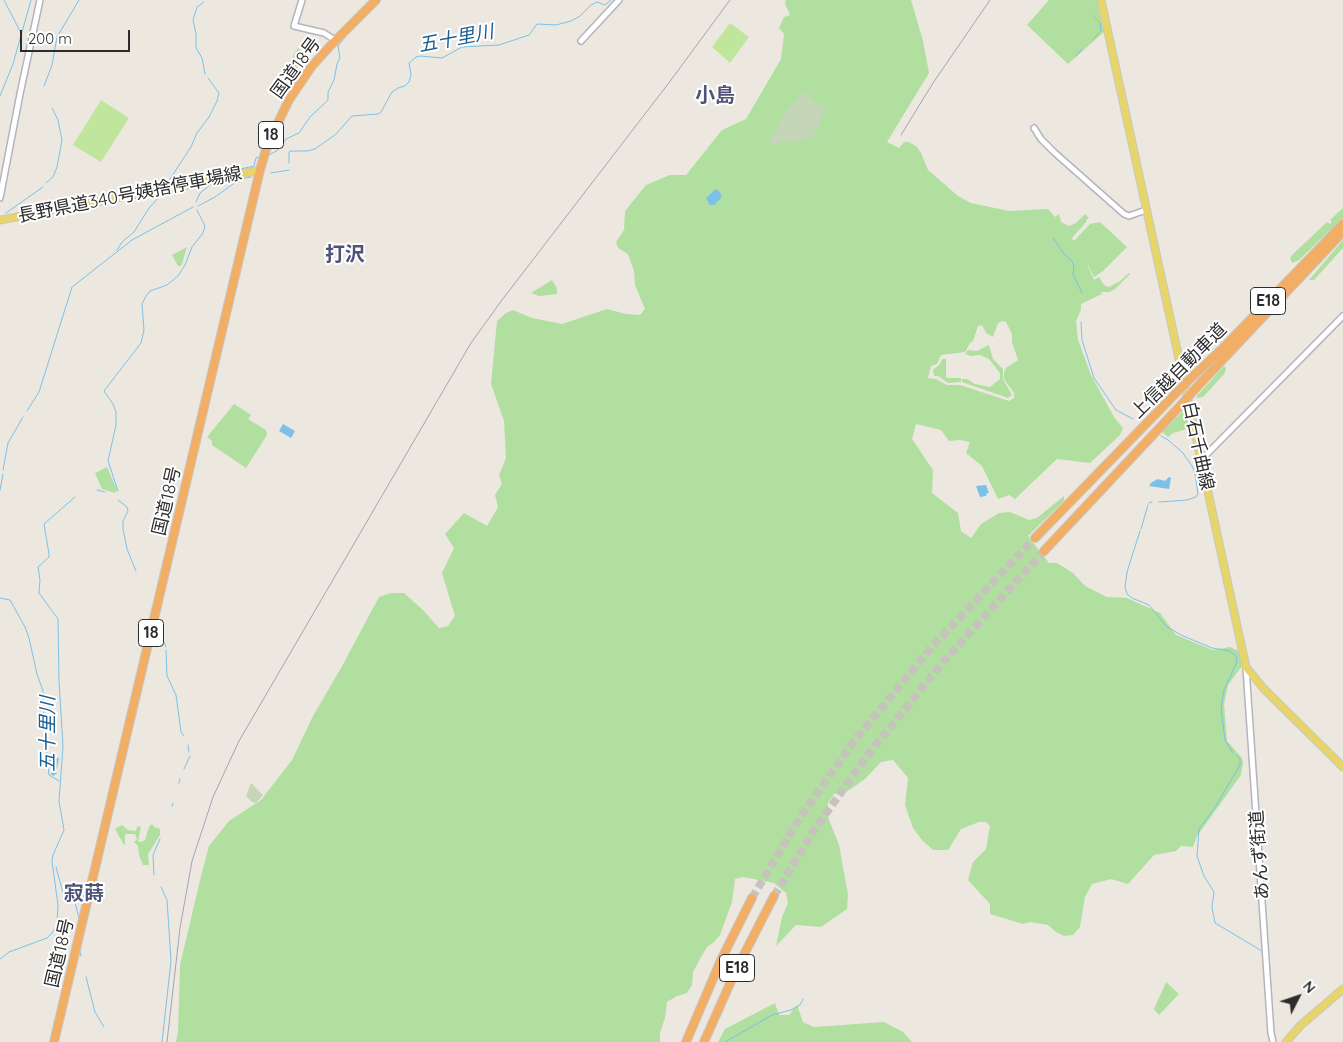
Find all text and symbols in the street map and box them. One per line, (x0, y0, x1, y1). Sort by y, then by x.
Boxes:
scale bar (22, 20, 132, 52)
water label: 五十里川 (417, 21, 495, 57)
text: 200 m (28, 29, 72, 48)
street label: 国道18号 (267, 33, 325, 103)
district label: 小島 (695, 84, 735, 108)
road number: 18 (258, 122, 284, 148)
street label: 長野県道340号姨捨停車場線 (16, 163, 244, 227)
district label: 打沢 (325, 243, 365, 267)
road number: E18 (1250, 288, 1286, 314)
street label: 上信越自動車道 (1127, 319, 1231, 423)
street label: 白石千曲線 (1178, 400, 1218, 492)
street label: 国道18号 (149, 464, 185, 538)
road number: 18 (138, 620, 164, 646)
water label: 五十里川 (37, 696, 59, 772)
street label: あんず街道 (1246, 809, 1274, 901)
district label: 寂蒔 (64, 882, 104, 906)
street label: 国道18号 (42, 916, 78, 990)
road number: E18 (720, 954, 754, 981)
north arrow (1273, 972, 1323, 1022)
text: N (1299, 977, 1319, 997)

